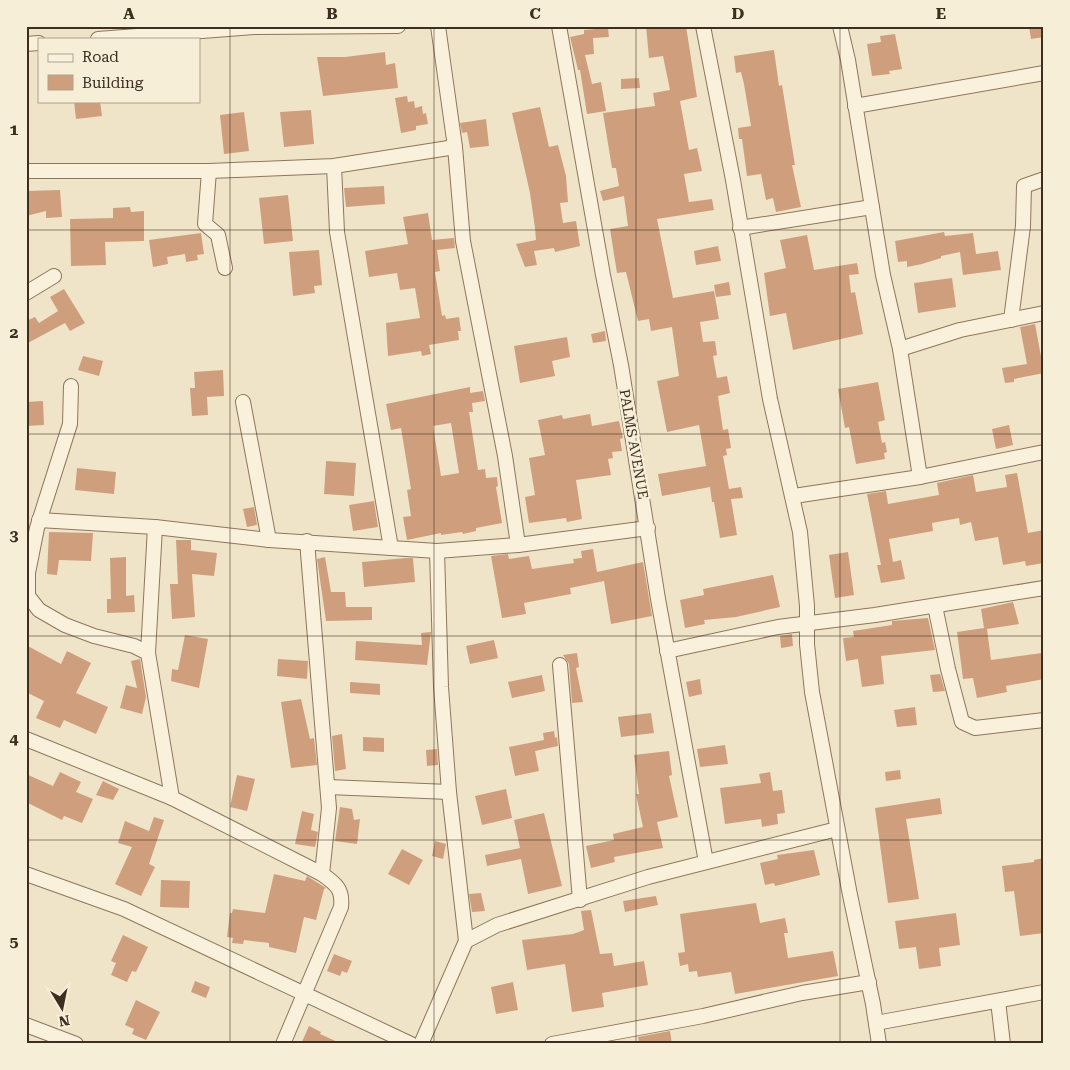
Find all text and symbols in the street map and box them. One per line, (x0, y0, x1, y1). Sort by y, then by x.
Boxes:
text: A (123, 4, 135, 23)
text: B (326, 4, 338, 23)
text: C (529, 4, 541, 23)
text: D (732, 4, 745, 23)
text: E (936, 4, 946, 23)
legend (38, 38, 200, 102)
text: Road (82, 48, 119, 66)
text: Building (82, 74, 144, 92)
text: 1 (10, 120, 19, 139)
text: 2 (10, 323, 19, 342)
street label: PALMS AVENUE (616, 388, 652, 500)
text: 3 (10, 526, 19, 545)
text: 4 (10, 729, 19, 748)
text: 5 (10, 932, 19, 951)
north arrow (38, 982, 88, 1032)
text: N (57, 1012, 71, 1030)

